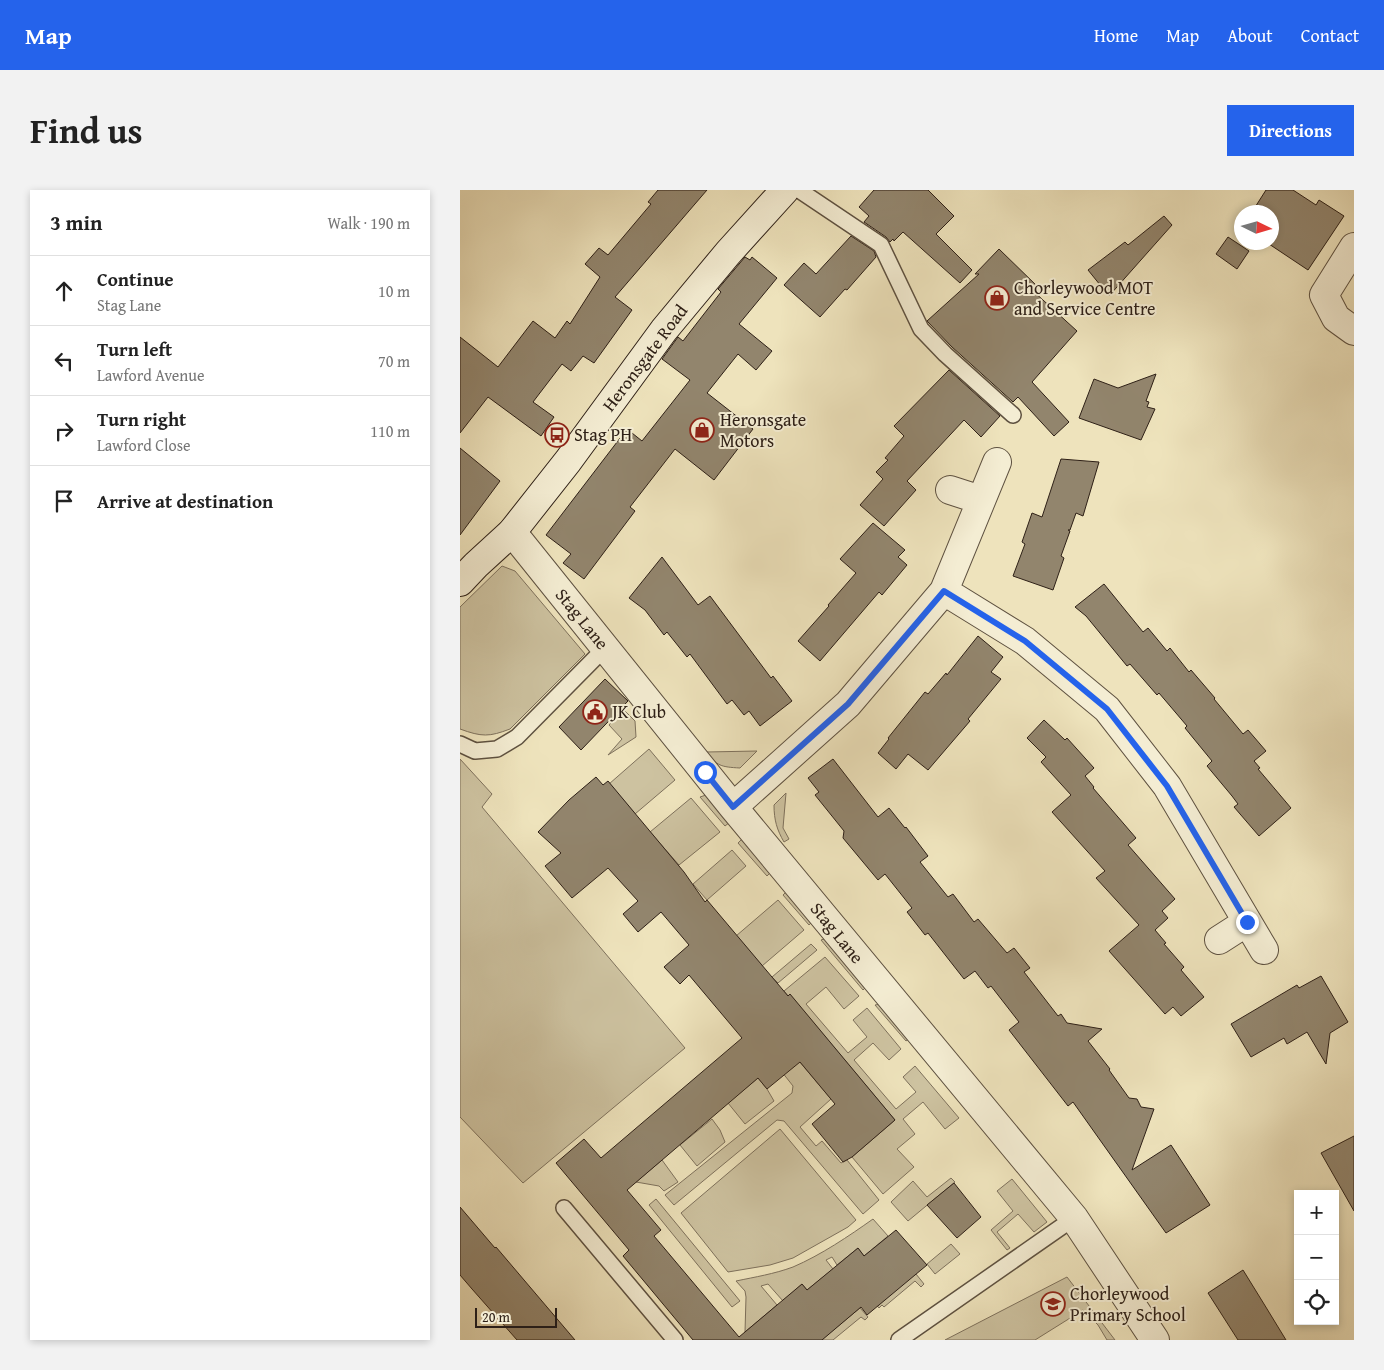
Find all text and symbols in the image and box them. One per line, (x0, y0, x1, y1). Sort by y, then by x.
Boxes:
text: Map (25, 18, 72, 53)
text: Home (1094, 22, 1138, 49)
text: Map (1166, 22, 1199, 49)
text: About (1227, 22, 1273, 49)
text: Contact (1301, 22, 1359, 49)
text: Find us (30, 105, 143, 156)
button: Directions (1227, 105, 1354, 156)
north arrow (1234, 205, 1279, 250)
text: 3 min (50, 207, 102, 238)
text: Walk · 190 m (327, 211, 410, 235)
text: Continue (97, 265, 174, 293)
place label: Chorleywood MOT and Service Centre (1014, 274, 1156, 322)
icon: ahead (50, 277, 78, 305)
text: 10 m (378, 279, 410, 303)
shop icon: Chorleywood MOT and Service Centre (984, 285, 1010, 311)
text: Stag Lane (97, 293, 161, 317)
street label: Heronsgate Road (595, 298, 694, 417)
text: Turn left (97, 335, 172, 363)
icon: left (50, 347, 78, 375)
text: 70 m (378, 349, 410, 373)
text: Lawford Avenue (97, 363, 204, 387)
text: Turn right (97, 405, 186, 433)
place label: Heronsgate Motors (720, 406, 806, 454)
icon: right (50, 417, 78, 445)
shop icon: Heronsgate Motors (689, 417, 715, 443)
text: 110 m (370, 419, 410, 443)
place label: Stag PH (574, 421, 632, 448)
bus stop icon: Stag PH (544, 422, 570, 448)
text: Lawford Close (97, 433, 190, 457)
icon: arrive (50, 487, 78, 515)
text: Arrive at destination (97, 487, 273, 515)
street label: Stag Lane (549, 582, 616, 655)
place label: JK Club (610, 698, 666, 725)
public building icon: JK Club (582, 699, 608, 725)
route start (694, 761, 717, 784)
street label: Stag Lane (804, 896, 871, 969)
route end (1236, 911, 1259, 934)
map controls (1294, 1190, 1339, 1325)
button: + (1294, 1190, 1339, 1235)
button: − (1294, 1235, 1339, 1280)
place label: Chorleywood Primary School (1070, 1280, 1186, 1328)
button: locate (1294, 1280, 1339, 1325)
school or university icon: Chorleywood Primary School (1040, 1291, 1066, 1317)
scale bar (475, 1305, 558, 1328)
text: 20 m (482, 1307, 510, 1327)

